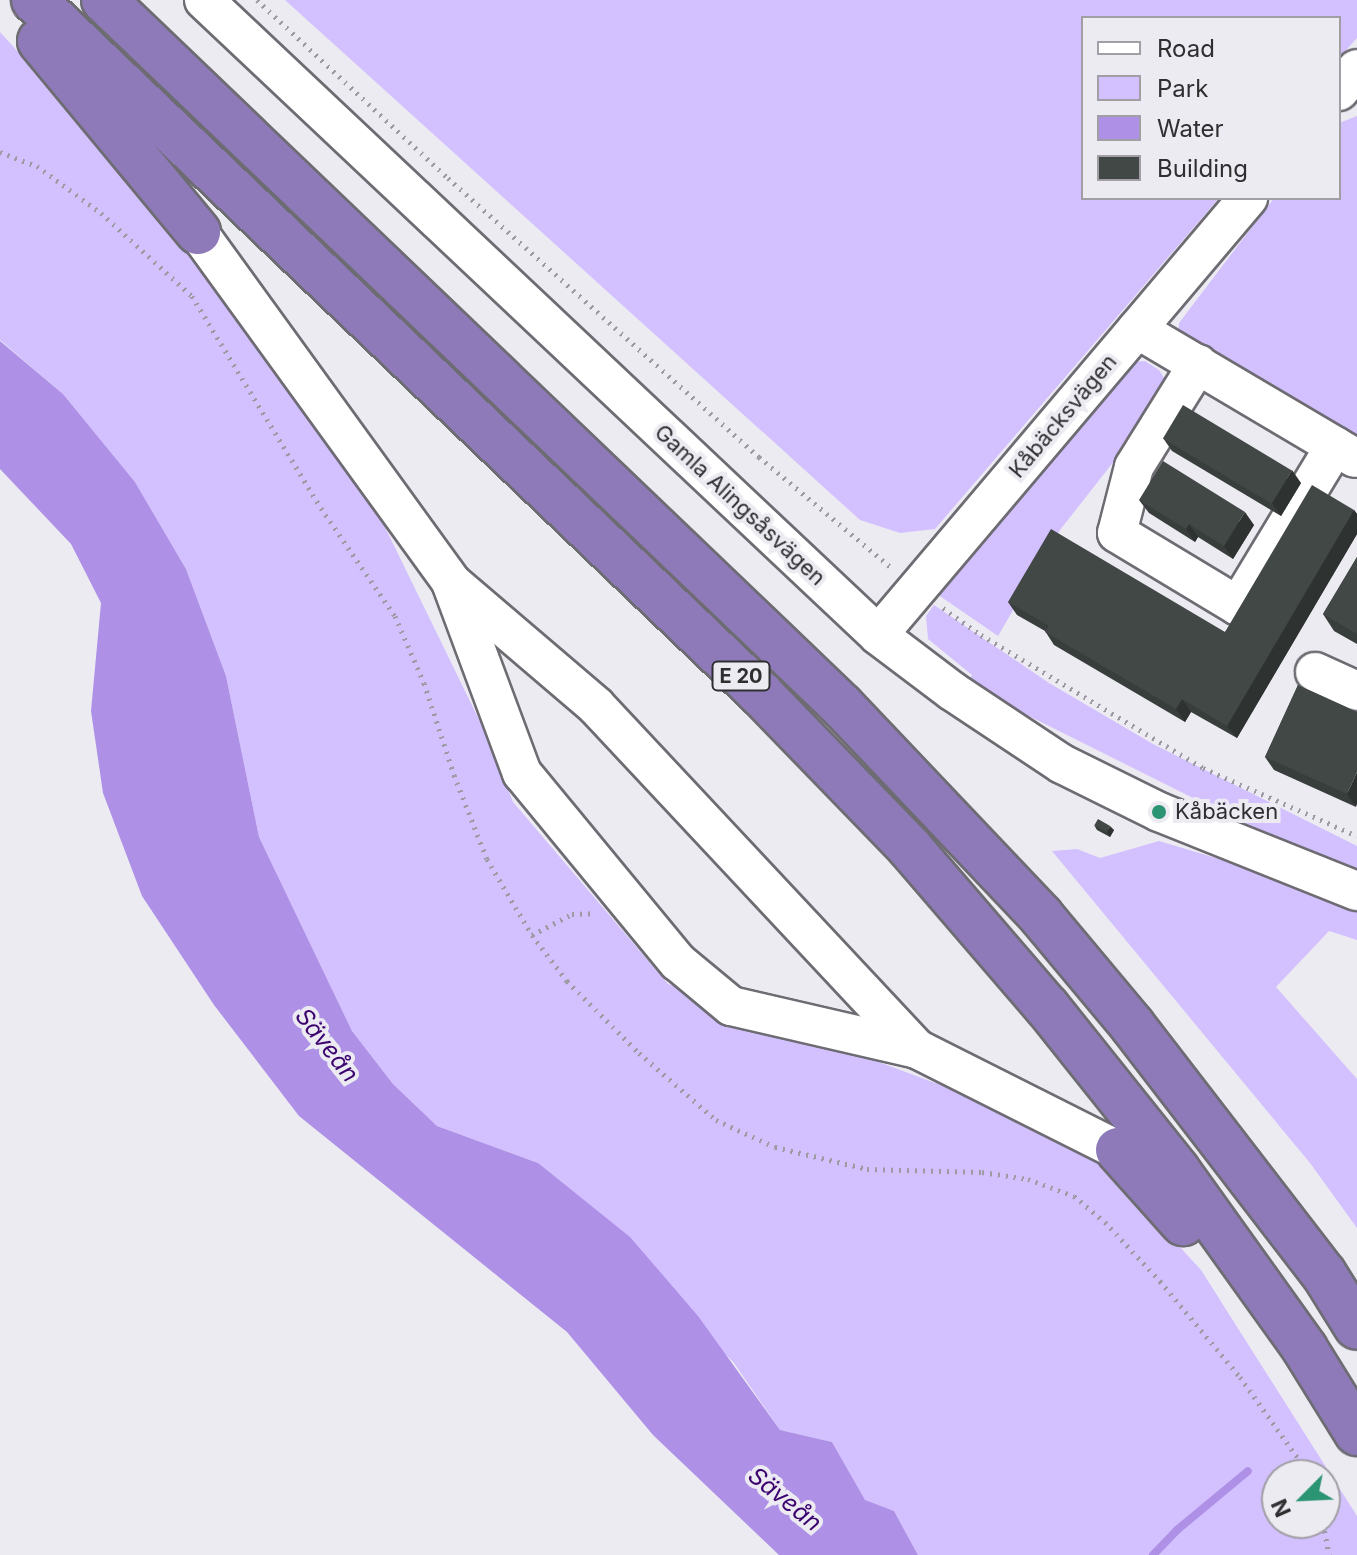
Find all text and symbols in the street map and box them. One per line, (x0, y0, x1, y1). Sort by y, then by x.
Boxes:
legend (1081, 16, 1341, 200)
text: Road (1157, 34, 1215, 63)
text: Park (1157, 74, 1208, 103)
text: Water (1157, 114, 1224, 143)
text: Building (1157, 154, 1248, 183)
street label: Kåbäcksvägen (1004, 349, 1122, 483)
street label: Gamla Alingsåsvägen (649, 419, 831, 591)
road number: E 20 (711, 660, 771, 692)
place label: Kåbäcken (1175, 799, 1278, 825)
marker: Kåbäcken (1150, 803, 1168, 821)
water label: Säveån (289, 1002, 365, 1088)
north arrow (1261, 1459, 1341, 1539)
water label: Säveån (743, 1461, 827, 1537)
text: N (1266, 1495, 1296, 1521)

